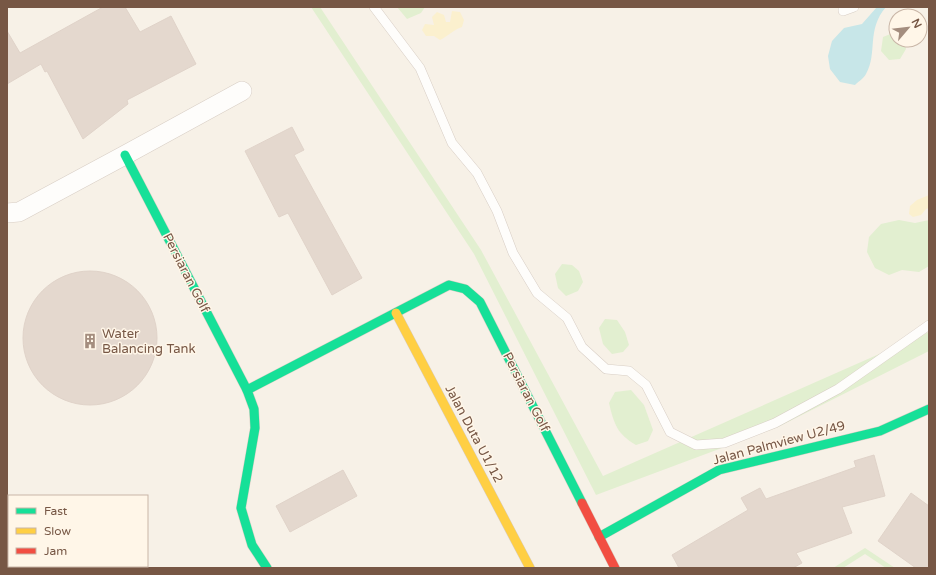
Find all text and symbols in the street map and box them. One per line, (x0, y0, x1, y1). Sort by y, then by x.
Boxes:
north arrow (888, 8, 928, 48)
text: N (909, 17, 924, 30)
street label: Persiaran Golf (159, 231, 213, 316)
place label: Water Balancing Tank (102, 326, 196, 357)
building icon: Water Balancing Tank (81, 332, 99, 350)
street label: Persiaran Golf (499, 350, 553, 435)
street label: Jalan Duta U1/12 (441, 382, 507, 486)
street label: Jalan Palmview U2/49 (711, 418, 847, 468)
legend (8, 495, 148, 567)
text: Fast (44, 504, 68, 518)
text: Slow (44, 524, 71, 538)
text: Jam (44, 544, 67, 558)

